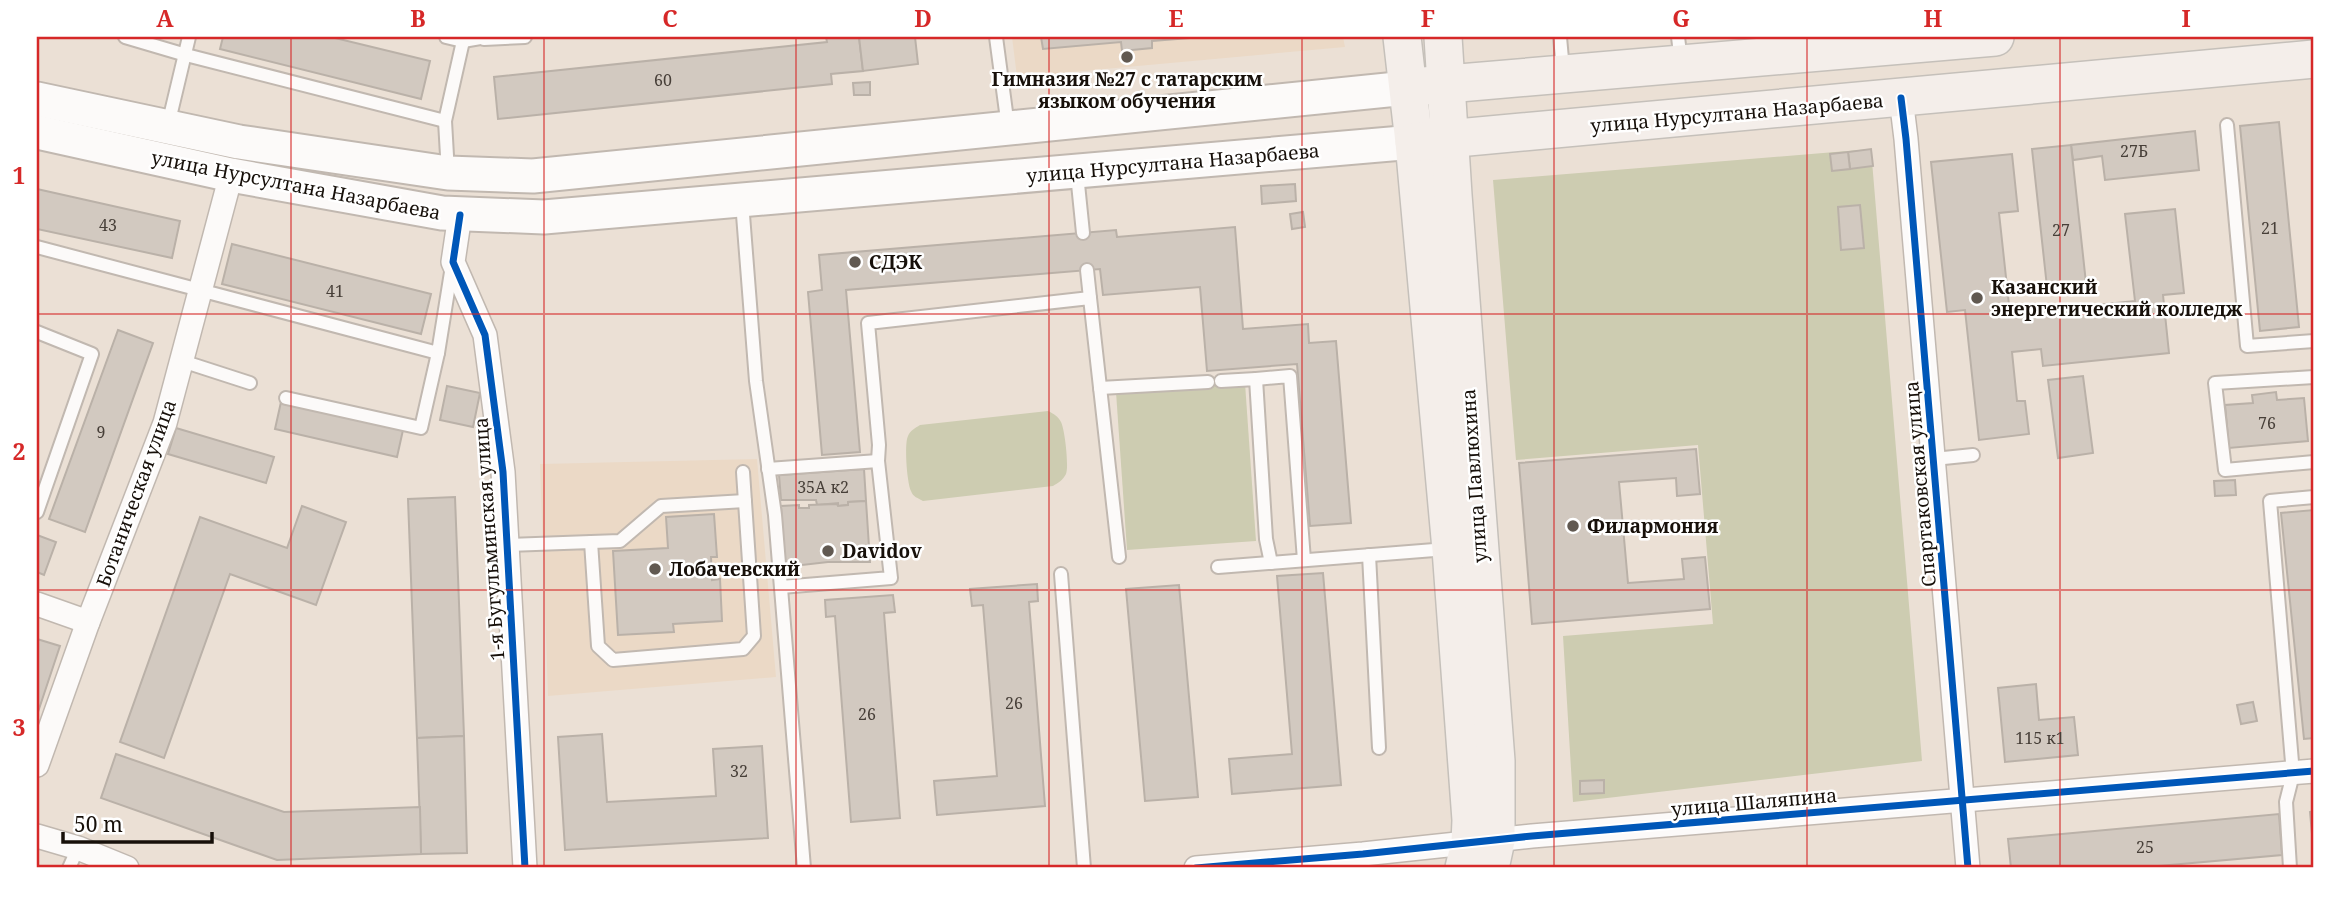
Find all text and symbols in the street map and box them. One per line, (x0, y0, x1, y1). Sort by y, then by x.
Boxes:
text: A (156, 2, 174, 34)
text: B (410, 2, 426, 34)
text: C (662, 2, 678, 34)
text: D (914, 2, 932, 34)
text: E (1168, 2, 1184, 34)
text: F (1421, 2, 1435, 34)
text: G (1672, 2, 1690, 34)
text: H (1924, 2, 1943, 34)
text: I (2181, 2, 2191, 34)
marker: Гимназия №27 с татарским языком обучения (1119, 49, 1135, 65)
place label: Гимназия №27 с татарским языком обучения (991, 66, 1263, 114)
house number: 60 (654, 69, 672, 91)
street label: улица Нурсултана Назарбаева (1589, 87, 1885, 139)
street label: улица Нурсултана Назарбаева (1025, 137, 1321, 189)
house number: 27Б (2120, 140, 2148, 162)
street label: улица Нурсултана Назарбаева (149, 144, 443, 226)
text: 1 (13, 159, 26, 191)
house number: 43 (99, 214, 117, 236)
house number: 21 (2261, 217, 2279, 239)
house number: 27 (2052, 219, 2070, 241)
place label: СДЭК (869, 249, 922, 275)
marker: СДЭК (847, 254, 863, 270)
place label: Казанский энергетический колледж (1991, 274, 2243, 322)
house number: 41 (326, 280, 344, 302)
marker: Казанский энергетический колледж (1969, 290, 1985, 306)
street label: Спартаковская улица (1898, 380, 1942, 588)
street label: улица Павлюхина (1455, 388, 1493, 564)
street label: Ботаническая улица (90, 396, 182, 590)
house number: 76 (2258, 412, 2276, 434)
street label: 1-я Бугульминская улица (468, 416, 510, 662)
house number: 9 (97, 421, 105, 443)
text: 2 (13, 435, 26, 467)
house number: 35А к2 (797, 476, 849, 498)
place label: Филармония (1587, 513, 1719, 539)
marker: Филармония (1565, 518, 1581, 534)
place label: Davidov (842, 538, 922, 564)
marker: Davidov (820, 543, 836, 559)
place label: Лобачевский (669, 556, 800, 582)
marker: Лобачевский (647, 561, 663, 577)
house number: 26 (1005, 692, 1023, 714)
house number: 26 (858, 703, 876, 725)
text: 3 (13, 711, 26, 743)
house number: 115 к1 (2015, 727, 2065, 749)
house number: 32 (730, 760, 748, 782)
street label: улица Шаляпина (1670, 782, 1838, 822)
scale bar (63, 800, 212, 844)
text: 50 m (74, 810, 123, 838)
house number: 25 (2136, 836, 2154, 858)

